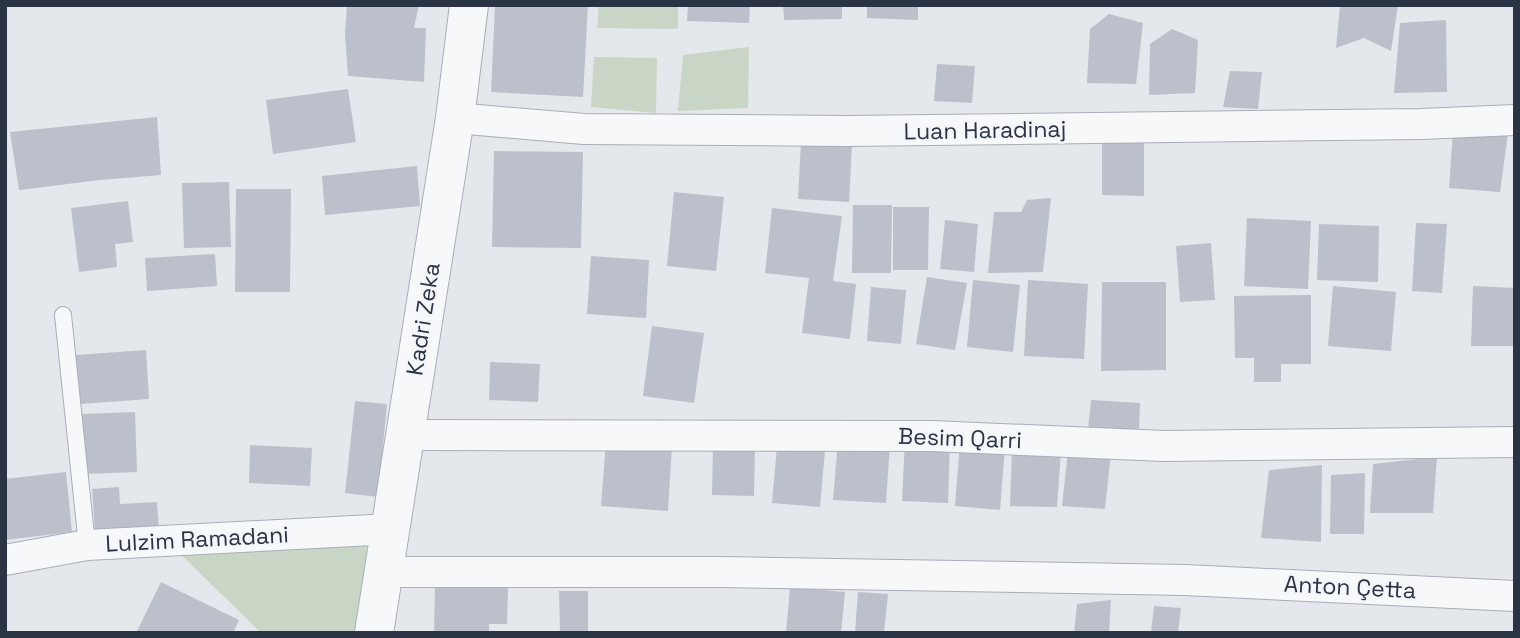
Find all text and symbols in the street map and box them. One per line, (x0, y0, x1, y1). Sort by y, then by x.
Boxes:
street label: Luan Haradinaj (903, 114, 1067, 146)
street label: Kadri Zeka (399, 260, 447, 378)
street label: Besim Qarri (898, 421, 1022, 455)
street label: Lulzim Ramadani (104, 519, 290, 559)
street label: Anton Çetta (1283, 569, 1417, 605)

